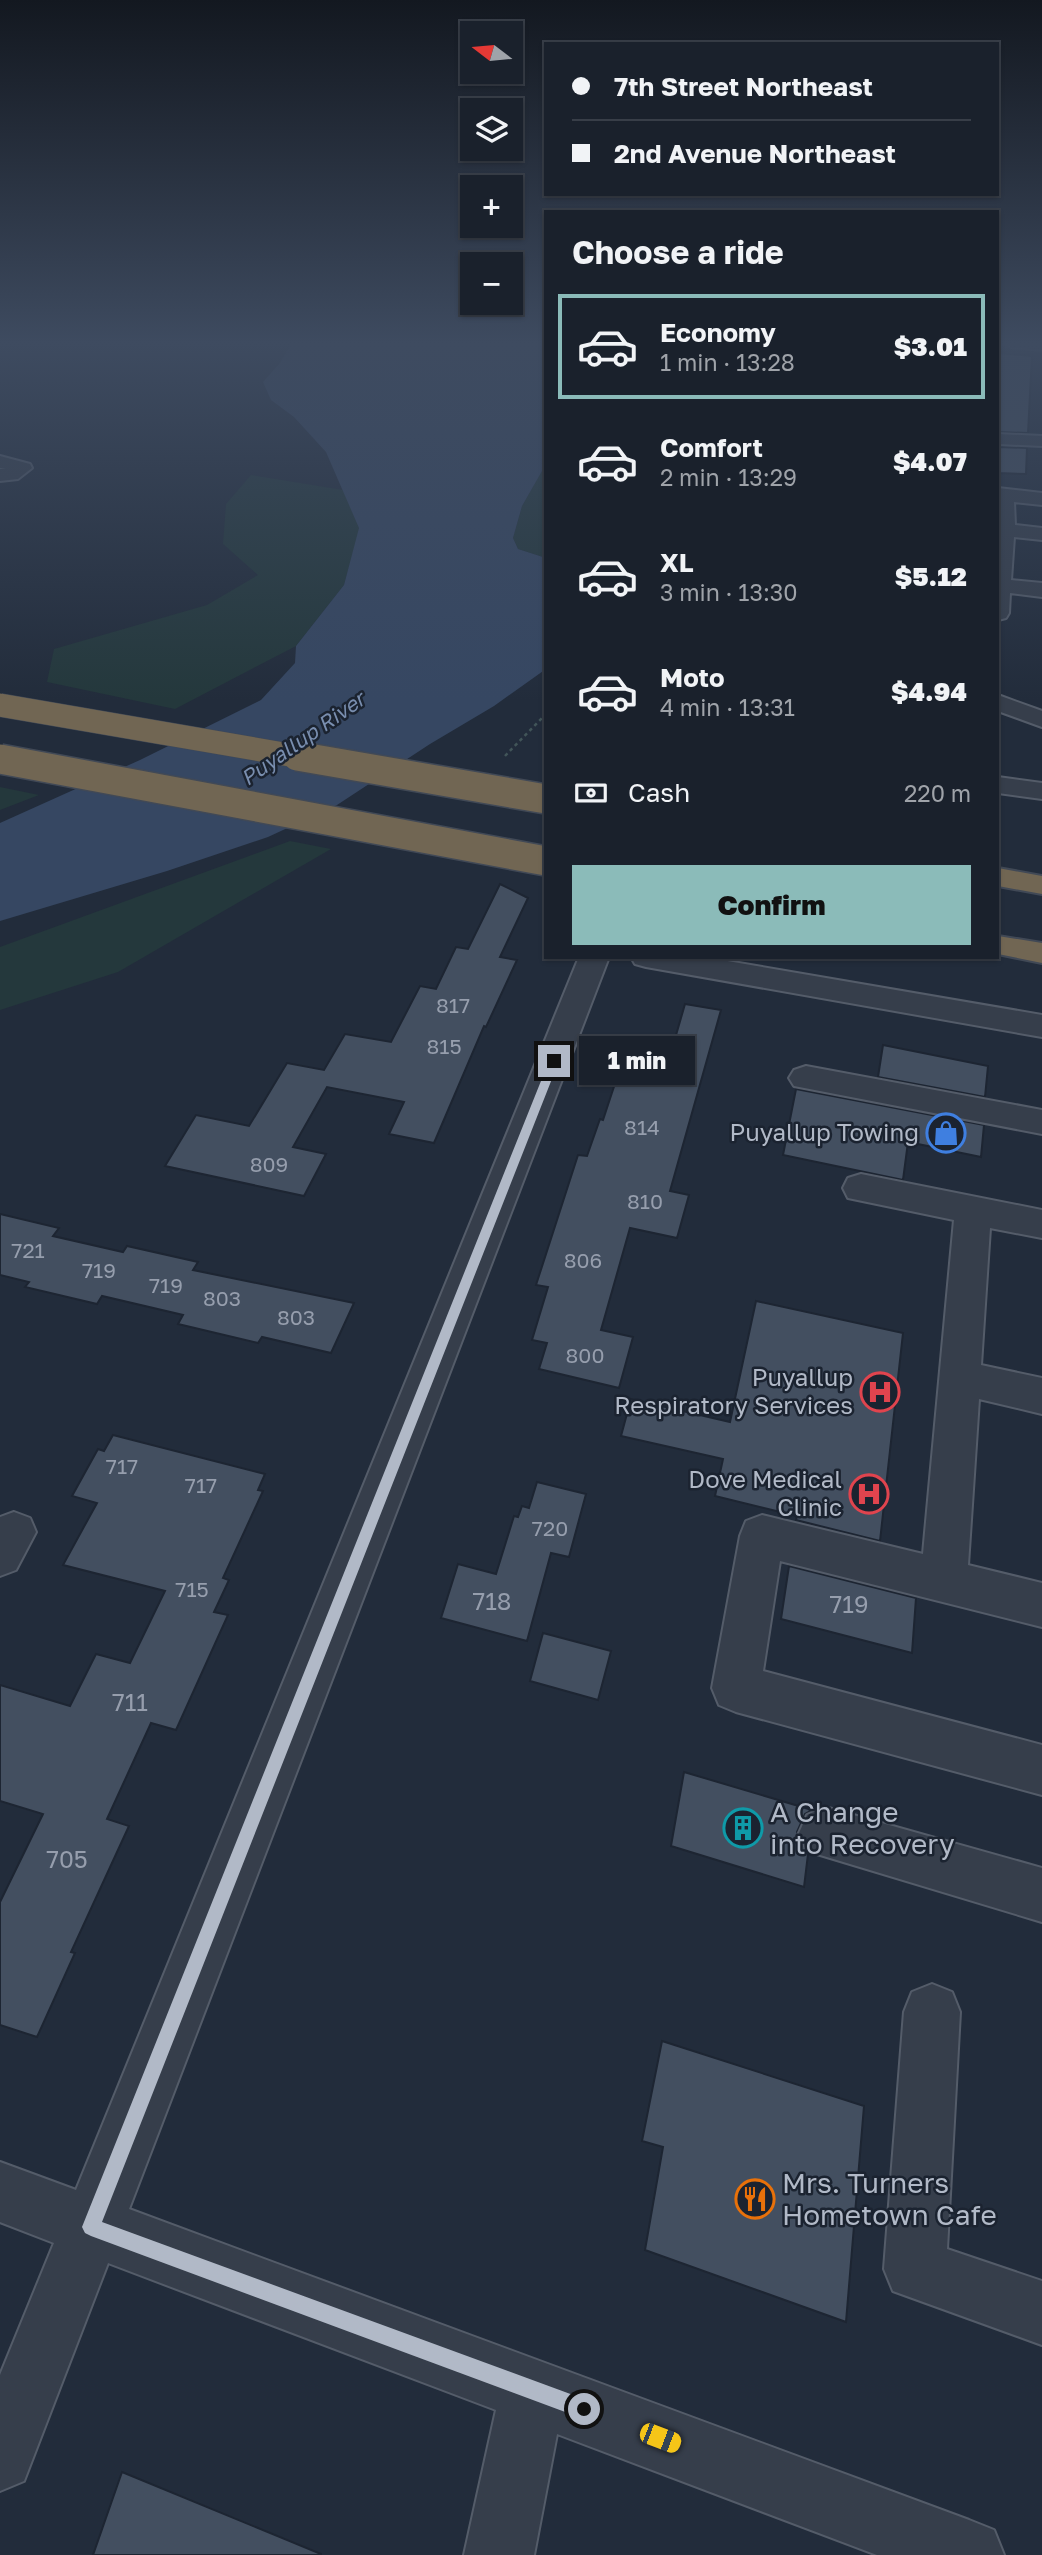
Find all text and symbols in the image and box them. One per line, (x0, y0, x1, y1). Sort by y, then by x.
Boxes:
north arrow (460, 21, 523, 84)
map controls (460, 21, 523, 315)
text: 7th Street Northeast (614, 71, 873, 102)
button: layers (460, 98, 523, 161)
text: 2nd Avenue Northeast (614, 138, 896, 169)
button: + (460, 175, 523, 238)
text: Choose a ride (572, 233, 784, 271)
button: − (460, 252, 523, 315)
icon: car (576, 315, 639, 378)
text: Economy (660, 317, 776, 348)
text: $3.01 (894, 331, 967, 362)
text: 1 min · 13:28 (660, 348, 795, 376)
icon: car (576, 430, 639, 493)
text: Comfort (660, 432, 763, 463)
text: $4.07 (893, 446, 967, 477)
text: 2 min · 13:29 (660, 463, 797, 491)
icon: car (576, 545, 639, 608)
text: XL (660, 547, 694, 578)
text: $5.12 (895, 561, 967, 592)
text: 3 min · 13:30 (660, 578, 798, 606)
icon: car (576, 660, 639, 723)
text: Moto (660, 662, 725, 693)
text: $4.94 (891, 676, 967, 707)
water label: Puyallup River (235, 684, 372, 791)
text: 4 min · 13:31 (660, 693, 795, 721)
icon: cash (572, 774, 610, 812)
text: Cash (628, 777, 690, 808)
text: 220 m (904, 779, 971, 807)
button: Confirm (572, 865, 971, 945)
house number: 817 (436, 992, 470, 1018)
house number: 815 (426, 1033, 462, 1059)
callout: 1 min (578, 1036, 694, 1086)
route end (538, 1045, 570, 1077)
text: 1 min (608, 1046, 666, 1074)
shop icon: Puyallup Towing (925, 1112, 967, 1154)
house number: 814 (624, 1114, 660, 1140)
place label: Puyallup Towing (730, 1117, 919, 1146)
house number: 809 (250, 1151, 288, 1177)
house number: 810 (627, 1188, 663, 1214)
house number: 721 (11, 1237, 45, 1263)
house number: 806 (564, 1247, 602, 1273)
house number: 719 (82, 1257, 116, 1283)
house number: 719 (149, 1272, 183, 1298)
house number: 803 (203, 1285, 241, 1311)
house number: 803 (277, 1304, 315, 1330)
house number: 800 (566, 1342, 604, 1368)
place label: Puyallup Respiratory Services (614, 1362, 853, 1419)
hospital icon: Puyallup Respiratory Services (859, 1371, 901, 1413)
house number: 717 (106, 1453, 138, 1479)
place label: Dove Medical Clinic (688, 1464, 842, 1521)
house number: 717 (185, 1472, 217, 1498)
hospital icon: Dove Medical Clinic (848, 1473, 890, 1515)
house number: 720 (532, 1515, 568, 1541)
house number: 715 (175, 1576, 209, 1602)
house number: 718 (473, 1586, 512, 1615)
house number: 719 (830, 1589, 868, 1618)
house number: 711 (112, 1687, 148, 1716)
place label: A Change into Recovery (770, 1795, 955, 1860)
building icon: A Change into Recovery (722, 1807, 764, 1849)
house number: 705 (46, 1844, 88, 1873)
place label: Mrs. Turners Hometown Cafe (782, 2166, 997, 2231)
restaurant icon: Mrs. Turners Hometown Cafe (734, 2178, 776, 2220)
route start (568, 2393, 600, 2425)
car (637, 2421, 684, 2455)

